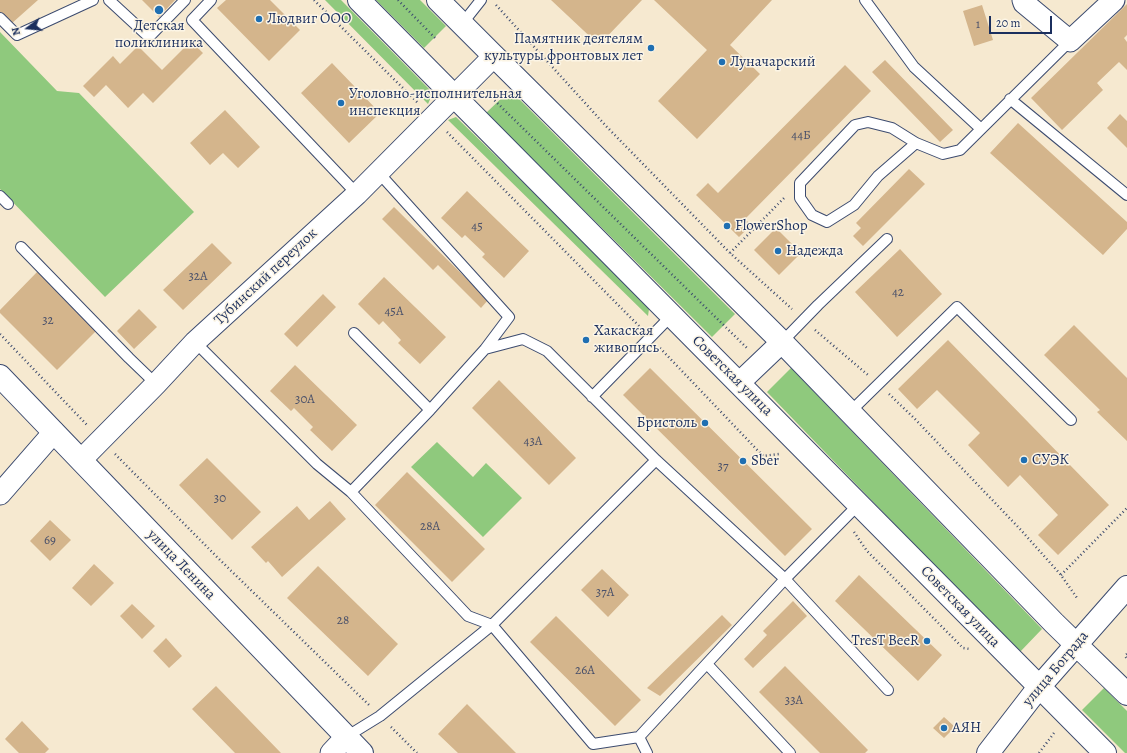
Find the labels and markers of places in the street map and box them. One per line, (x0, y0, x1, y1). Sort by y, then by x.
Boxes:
marker: Детская поликлиника (153, 4, 165, 16)
place label: Людвиг ООО (267, 10, 351, 28)
marker: Людвиг ООО (254, 14, 264, 24)
place label: Детская поликлиника (115, 17, 203, 52)
place label: Памятник деятелям культуры фронтовых лет (484, 30, 643, 65)
marker: Памятник деятелям культуры фронтовых лет (646, 43, 656, 53)
place label: Луначарский (730, 53, 816, 71)
marker: Луначарский (717, 57, 727, 67)
place label: Уголовно-исполнительная инспекция (349, 85, 522, 120)
marker: Уголовно-исполнительная инспекция (336, 98, 346, 108)
place label: FlowerShop (735, 217, 808, 235)
marker: FlowerShop (722, 221, 732, 231)
place label: Надежда (786, 242, 843, 260)
marker: Надежда (773, 246, 783, 256)
place label: Хакаская живопись (594, 322, 659, 357)
marker: Хакаская живопись (581, 335, 591, 345)
place label: Бристоль (637, 414, 697, 432)
marker: Бристоль (700, 418, 710, 428)
place label: СУЭК (1032, 451, 1069, 469)
place label: Sber (751, 452, 779, 470)
marker: СУЭК (1019, 455, 1029, 465)
marker: Sber (738, 456, 748, 466)
place label: TresT BeeR (851, 632, 919, 650)
marker: TresT BeeR (922, 636, 932, 646)
place label: АЯН (952, 719, 981, 737)
marker: АЯН (939, 723, 949, 733)

